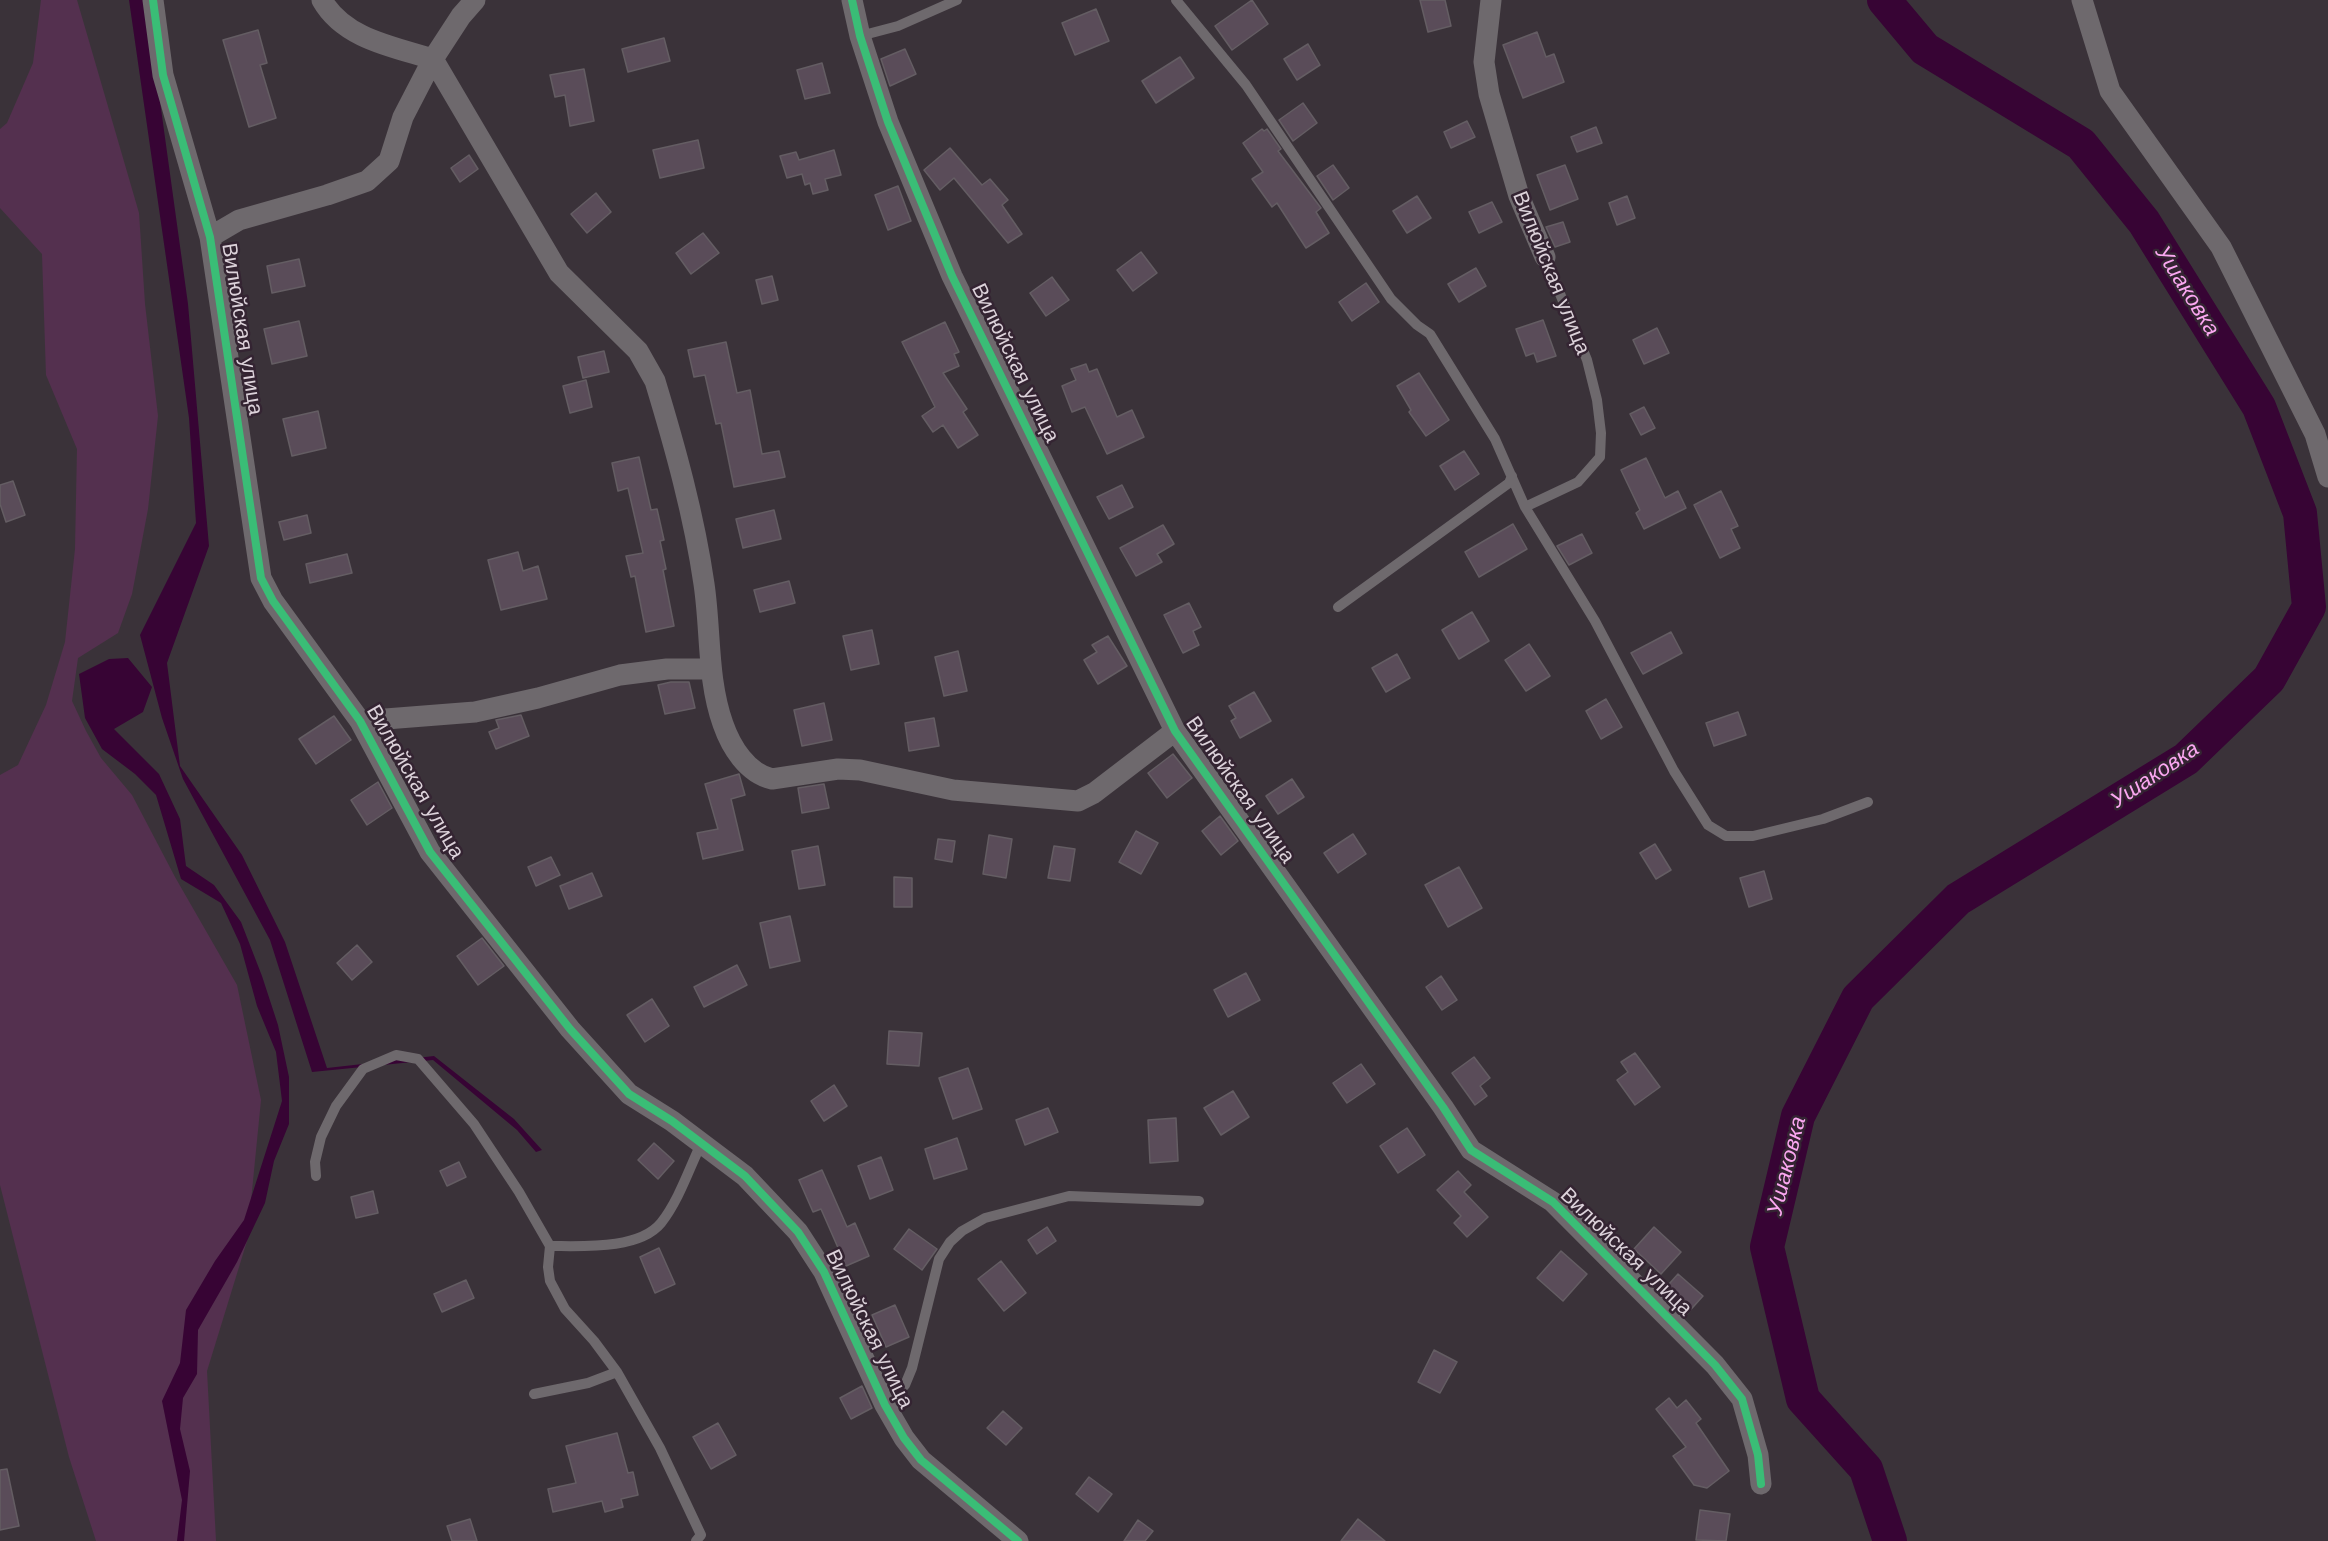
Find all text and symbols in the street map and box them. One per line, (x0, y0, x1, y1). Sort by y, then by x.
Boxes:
street label: Вилюйская улица (1507, 188, 1595, 358)
street label: Вилюйская улица (216, 241, 268, 417)
water label: Ушаковка (2149, 241, 2225, 341)
street label: Вилюйская улица (966, 279, 1064, 447)
street label: Вилюйская улица (361, 701, 469, 863)
street label: Вилюйская улица (1180, 712, 1300, 868)
water label: Ушаковка (2106, 736, 2204, 814)
water label: Ушаковка (1762, 1114, 1812, 1218)
street label: Вилюйская улица (1555, 1183, 1697, 1321)
street label: Вилюйская улица (820, 1245, 918, 1413)

